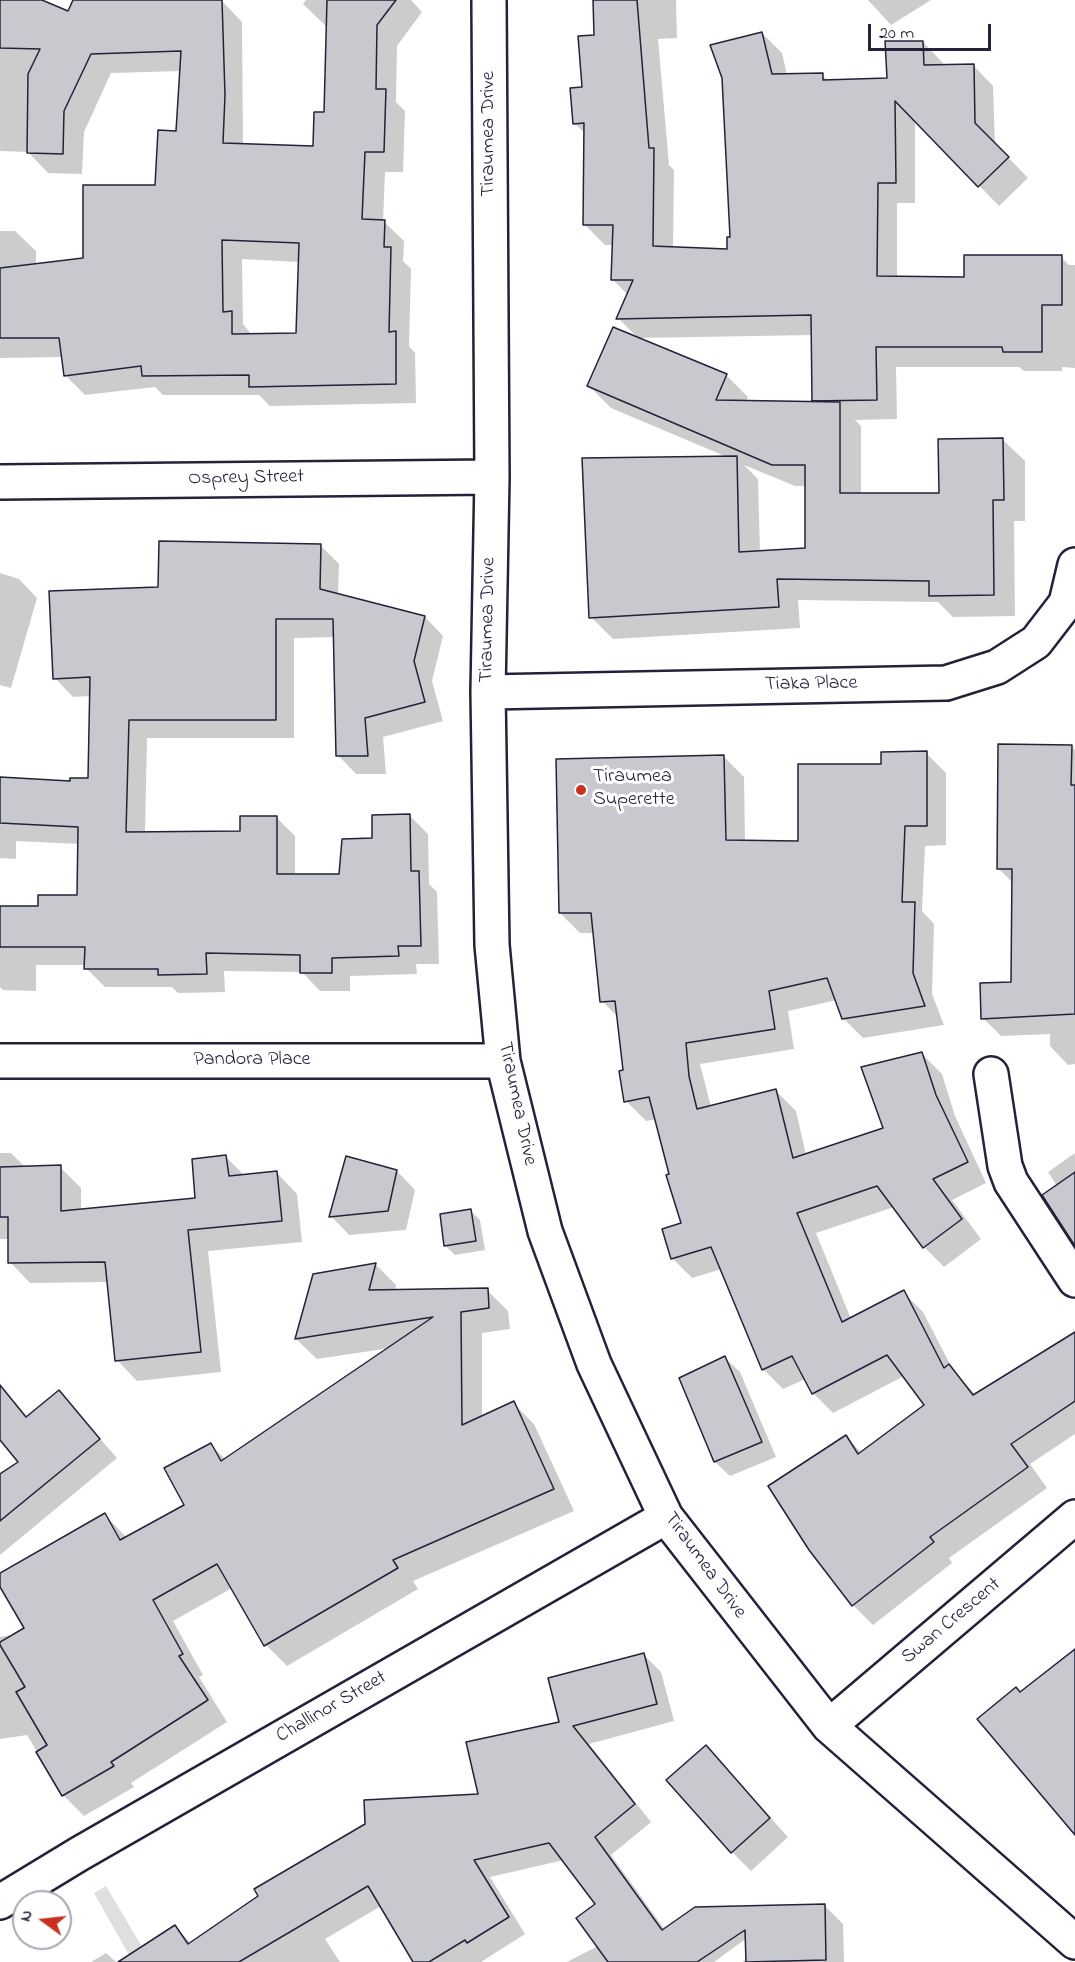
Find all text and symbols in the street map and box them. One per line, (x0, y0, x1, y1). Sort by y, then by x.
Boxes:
scale bar (871, 12, 994, 50)
text: 20 m (879, 21, 914, 47)
street label: Tiraumea Drive (478, 71, 502, 197)
street label: Osprey Street (188, 466, 304, 492)
street label: Tiraumea Drive (476, 557, 502, 683)
street label: Tiaka Place (764, 672, 858, 698)
place label: Tiraumea Superette (593, 766, 675, 813)
marker: Tiraumea Superette (574, 783, 588, 797)
street label: Tiraumea Drive (491, 1040, 541, 1168)
street label: Pandora Place (193, 1049, 311, 1073)
street label: Tiraumea Drive (657, 1508, 751, 1624)
street label: Swan Crescent (897, 1573, 1007, 1671)
street label: Challinor Street (273, 1667, 391, 1749)
north arrow (12, 1890, 72, 1950)
text: N (14, 1908, 40, 1924)

